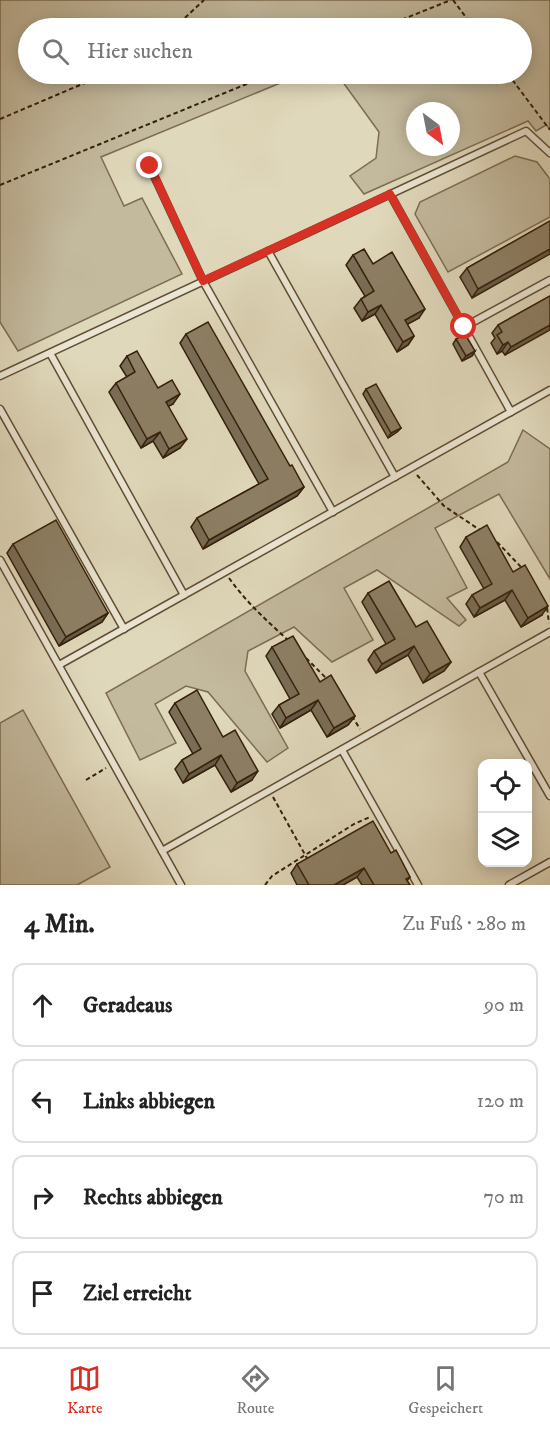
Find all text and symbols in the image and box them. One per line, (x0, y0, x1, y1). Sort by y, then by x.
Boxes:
search box (18, 18, 532, 84)
icon: search (39, 35, 72, 68)
text: Hier suchen (87, 38, 193, 65)
north arrow (406, 102, 460, 156)
route end (136, 152, 162, 178)
route start (450, 313, 476, 339)
map controls (478, 759, 532, 867)
button: locate (478, 759, 532, 813)
button: layers (478, 813, 532, 867)
text: 4 Min. (24, 908, 95, 941)
text: Zu Fuß · 280 m (402, 912, 526, 937)
icon: ahead (26, 989, 59, 1022)
text: Geradeaus (83, 992, 172, 1019)
text: 90 m (484, 993, 524, 1018)
icon: left (26, 1085, 59, 1118)
text: Links abbiegen (83, 1088, 215, 1115)
text: 120 m (477, 1089, 524, 1114)
icon: right (26, 1181, 59, 1214)
text: Rechts abbiegen (83, 1184, 223, 1211)
text: 70 m (483, 1185, 524, 1210)
icon: arrive (26, 1277, 59, 1310)
text: Ziel erreicht (83, 1280, 191, 1307)
tab: Karte (67, 1362, 103, 1418)
tab: Route (237, 1362, 274, 1418)
tab: Gespeichert (408, 1362, 483, 1418)

